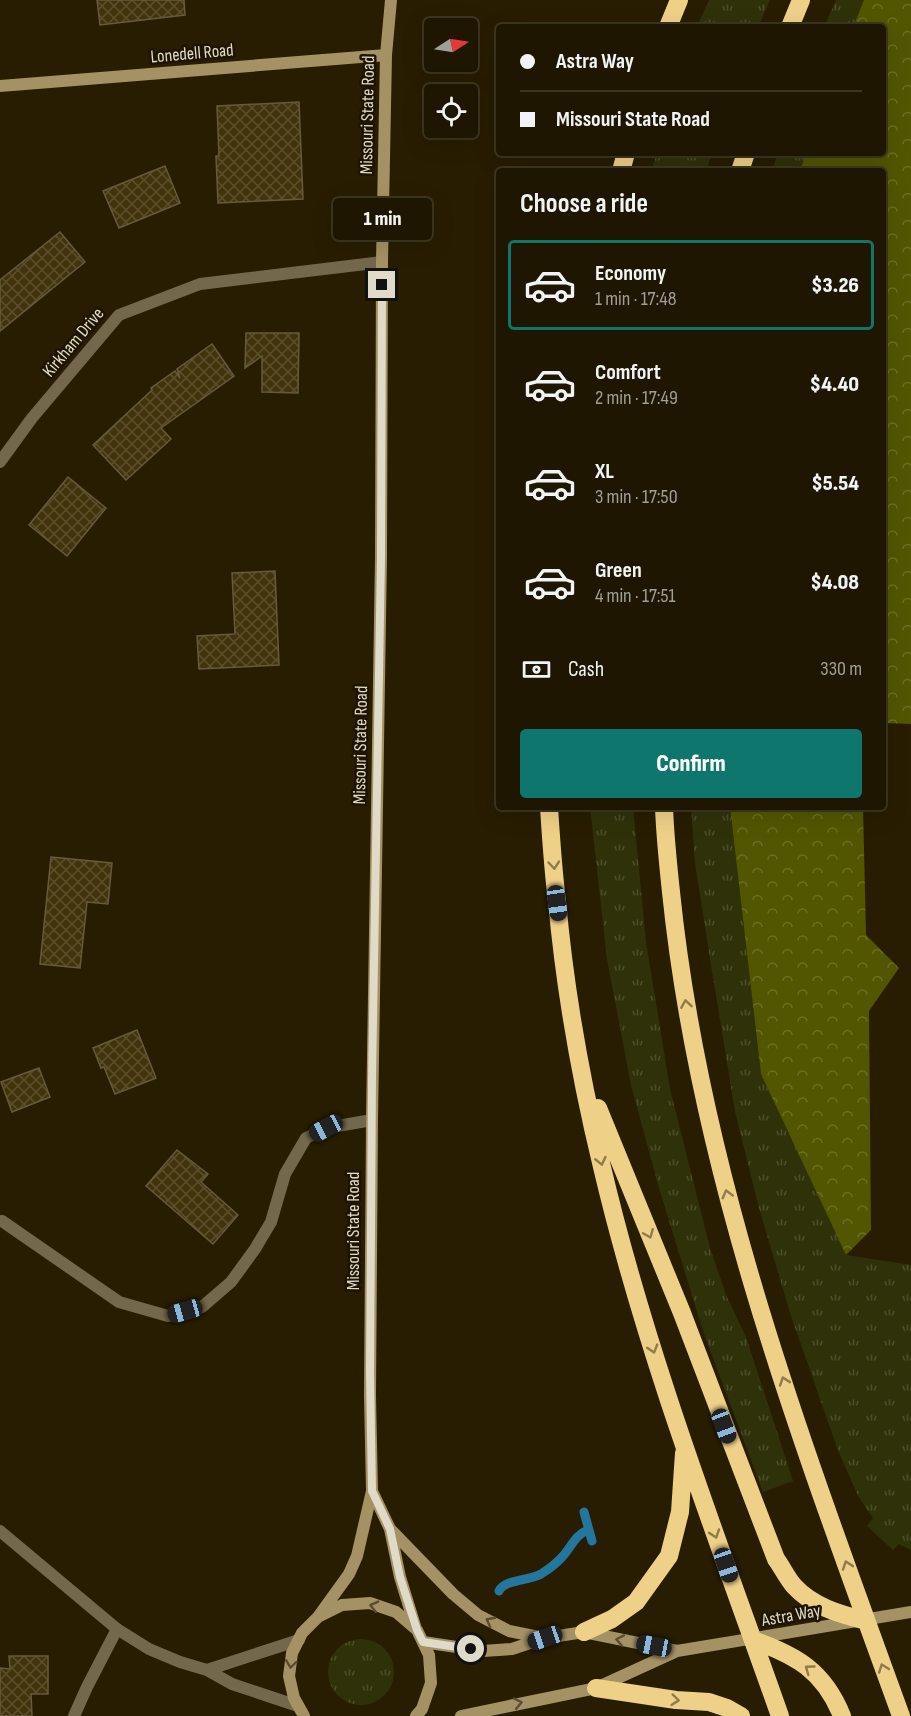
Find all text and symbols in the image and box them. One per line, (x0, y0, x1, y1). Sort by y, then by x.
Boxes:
north arrow (424, 18, 478, 72)
map controls (424, 18, 478, 138)
street label: Lonedell Road (150, 39, 234, 68)
text: Astra Way (556, 48, 634, 75)
street label: Missouri State Road (356, 56, 379, 174)
button: locate (424, 84, 478, 138)
text: Missouri State Road (556, 106, 710, 133)
text: Choose a ride (520, 188, 648, 220)
callout: 1 min (332, 198, 431, 240)
text: 1 min (363, 207, 402, 231)
icon: car (523, 258, 577, 312)
text: Economy (595, 260, 666, 287)
route end (368, 271, 395, 298)
text: $3.26 (811, 272, 859, 299)
text: 1 min · 17:48 (595, 287, 676, 311)
street label: Kirkham Drive (38, 303, 108, 381)
icon: car (523, 357, 577, 411)
text: Comfort (595, 359, 661, 386)
text: $4.40 (810, 371, 859, 398)
text: 2 min · 17:49 (595, 386, 678, 410)
icon: car (523, 456, 577, 510)
text: XL (595, 458, 614, 485)
text: $5.54 (811, 470, 859, 497)
text: 3 min · 17:50 (595, 485, 678, 509)
icon: car (523, 555, 577, 609)
text: Green (595, 557, 642, 584)
text: $4.08 (810, 569, 859, 596)
text: 4 min · 17:51 (595, 584, 676, 608)
icon: cash (520, 653, 553, 686)
text: Cash (568, 656, 604, 683)
text: 330 m (820, 657, 862, 681)
street label: Missouri State Road (349, 686, 372, 804)
button: Confirm (520, 729, 862, 798)
one-way arrow (547, 861, 560, 870)
car (546, 884, 568, 922)
one-way arrow (681, 999, 693, 1008)
car (306, 1112, 346, 1144)
one-way arrow (594, 1156, 607, 1166)
street label: Missouri State Road (343, 1172, 364, 1290)
one-way arrow (722, 1189, 734, 1200)
one-way arrow (642, 1227, 654, 1238)
car (165, 1297, 205, 1325)
one-way arrow (646, 1343, 658, 1354)
one-way arrow (778, 1376, 791, 1387)
car (709, 1406, 739, 1446)
one-way arrow (708, 1528, 721, 1539)
car (712, 1545, 740, 1585)
one-way arrow (841, 1560, 854, 1571)
one-way arrow (369, 1600, 379, 1613)
street label: Astra Way (759, 1600, 822, 1631)
one-way arrow (485, 1617, 496, 1628)
car (525, 1624, 565, 1652)
one-way arrow (615, 1634, 625, 1647)
car (635, 1634, 673, 1658)
route start (457, 1635, 484, 1662)
one-way arrow (285, 1659, 298, 1668)
one-way arrow (878, 1663, 891, 1674)
one-way arrow (805, 1665, 816, 1676)
one-way arrow (670, 1693, 679, 1706)
one-way arrow (512, 1698, 522, 1711)

